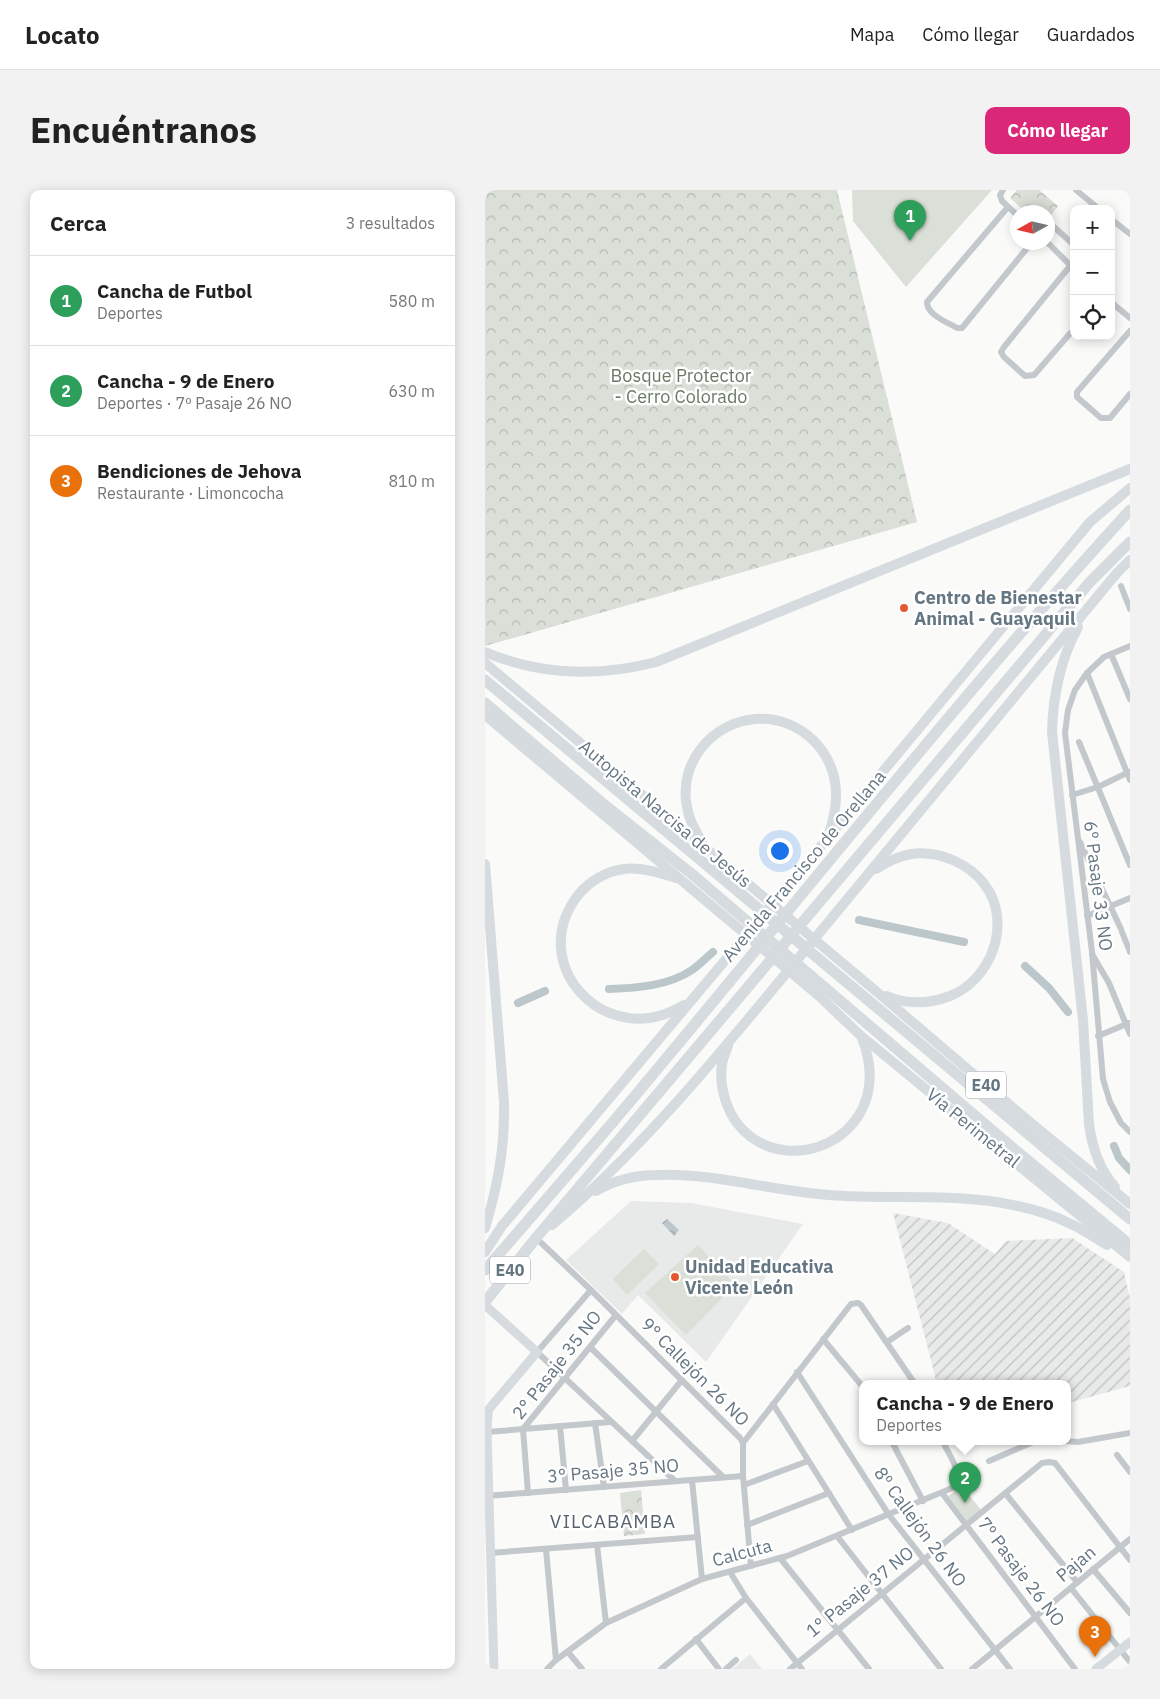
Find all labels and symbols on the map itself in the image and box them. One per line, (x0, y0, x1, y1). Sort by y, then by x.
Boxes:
pin: 1 (894, 200, 926, 241)
north arrow (1010, 205, 1055, 250)
park label: Bosque Protector - Cerro Colorado (611, 364, 752, 408)
place label: Centro de Bienestar Animal - Guayaquil (914, 586, 1082, 630)
marker: Centro de Bienestar Animal - Guayaquil (898, 602, 910, 614)
street label: Autopista Narcisa de Jesús (574, 735, 756, 893)
street label: Avenida Francisco de Orellana (717, 765, 891, 966)
street label: 6º Pasaje 33 NO (1079, 820, 1118, 952)
your location (767, 838, 793, 864)
road number: E40 (966, 1072, 1006, 1098)
street label: Vía Perimetral (922, 1083, 1025, 1172)
place label: Unidad Educativa Vicente León (685, 1255, 833, 1299)
road number: E40 (490, 1256, 530, 1284)
marker: Unidad Educativa Vicente León (669, 1271, 681, 1283)
street label: 2° Pasaje 35 NO (507, 1306, 606, 1424)
street label: 9° Callejón 26 NO (636, 1313, 754, 1431)
street label: 3° Pasaje 35 NO (546, 1453, 680, 1488)
pin: 2 (949, 1462, 981, 1503)
street label: 8º Callejón 26 NO (869, 1463, 971, 1591)
district label: VILCABAMBA (550, 1509, 676, 1533)
street label: 7º Pasaje 26 NO (973, 1513, 1070, 1631)
street label: Calcuta (709, 1533, 775, 1572)
street label: Pajan (1051, 1540, 1100, 1587)
street label: 1° Pasaje 37 NO (801, 1541, 918, 1642)
pin: 3 (1079, 1616, 1111, 1657)

